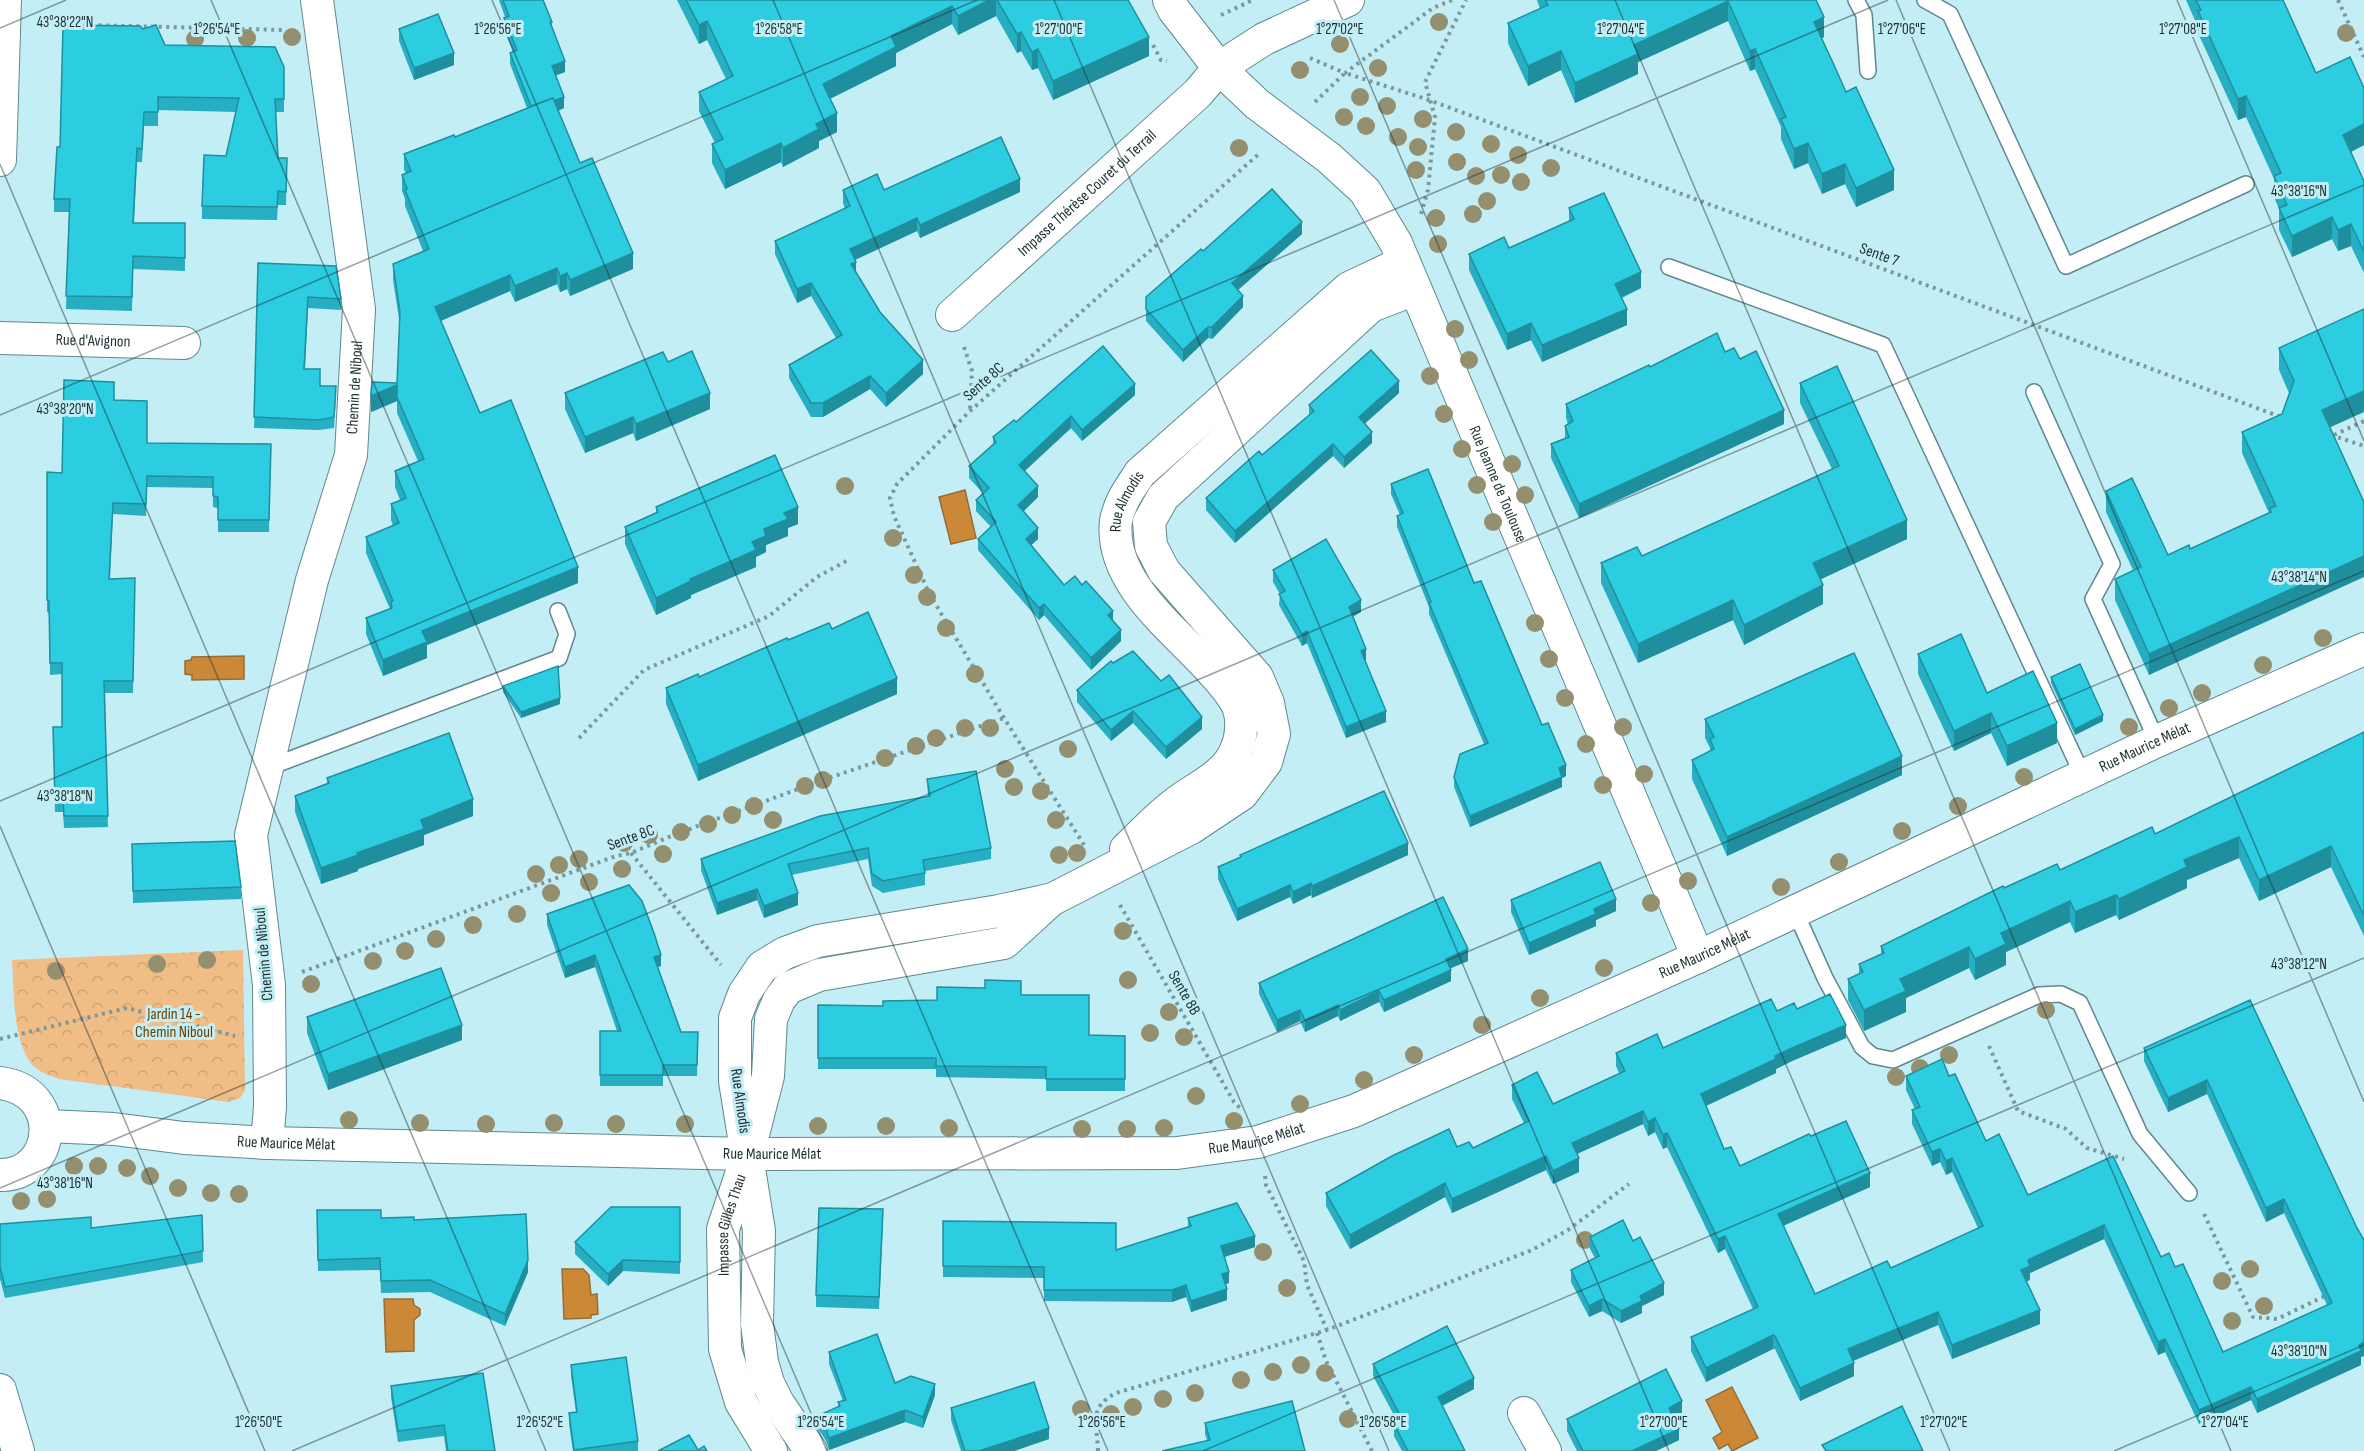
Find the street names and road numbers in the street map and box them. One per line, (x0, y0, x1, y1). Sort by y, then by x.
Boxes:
street label: Impasse Thérèse Couret du Terrail (1014, 126, 1160, 260)
street label: Sente 7 (1857, 239, 1902, 271)
street label: Rue d'Avignon (55, 330, 131, 351)
street label: Chemin de Niboul (343, 340, 367, 435)
street label: Sente 8C (960, 358, 1009, 405)
street label: Rue Jeanne de Toulouse (1465, 423, 1531, 545)
street label: Rue Almodis (1106, 467, 1148, 532)
street label: Rue Maurice Mélat (2096, 718, 2193, 776)
street label: Sente 8C (605, 821, 657, 855)
street label: Chemin de Niboul (250, 907, 278, 1001)
street label: Rue Maurice Mélat (1656, 924, 1753, 983)
street label: Sente 8B (1164, 967, 1204, 1019)
street label: Rue Almodis (726, 1067, 754, 1135)
street label: Rue Maurice Mélat (1207, 1118, 1307, 1158)
street label: Rue Maurice Mélat (236, 1132, 336, 1154)
street label: Rue Maurice Mélat (723, 1144, 821, 1164)
street label: Impasse Gilles Thau (714, 1172, 750, 1276)

